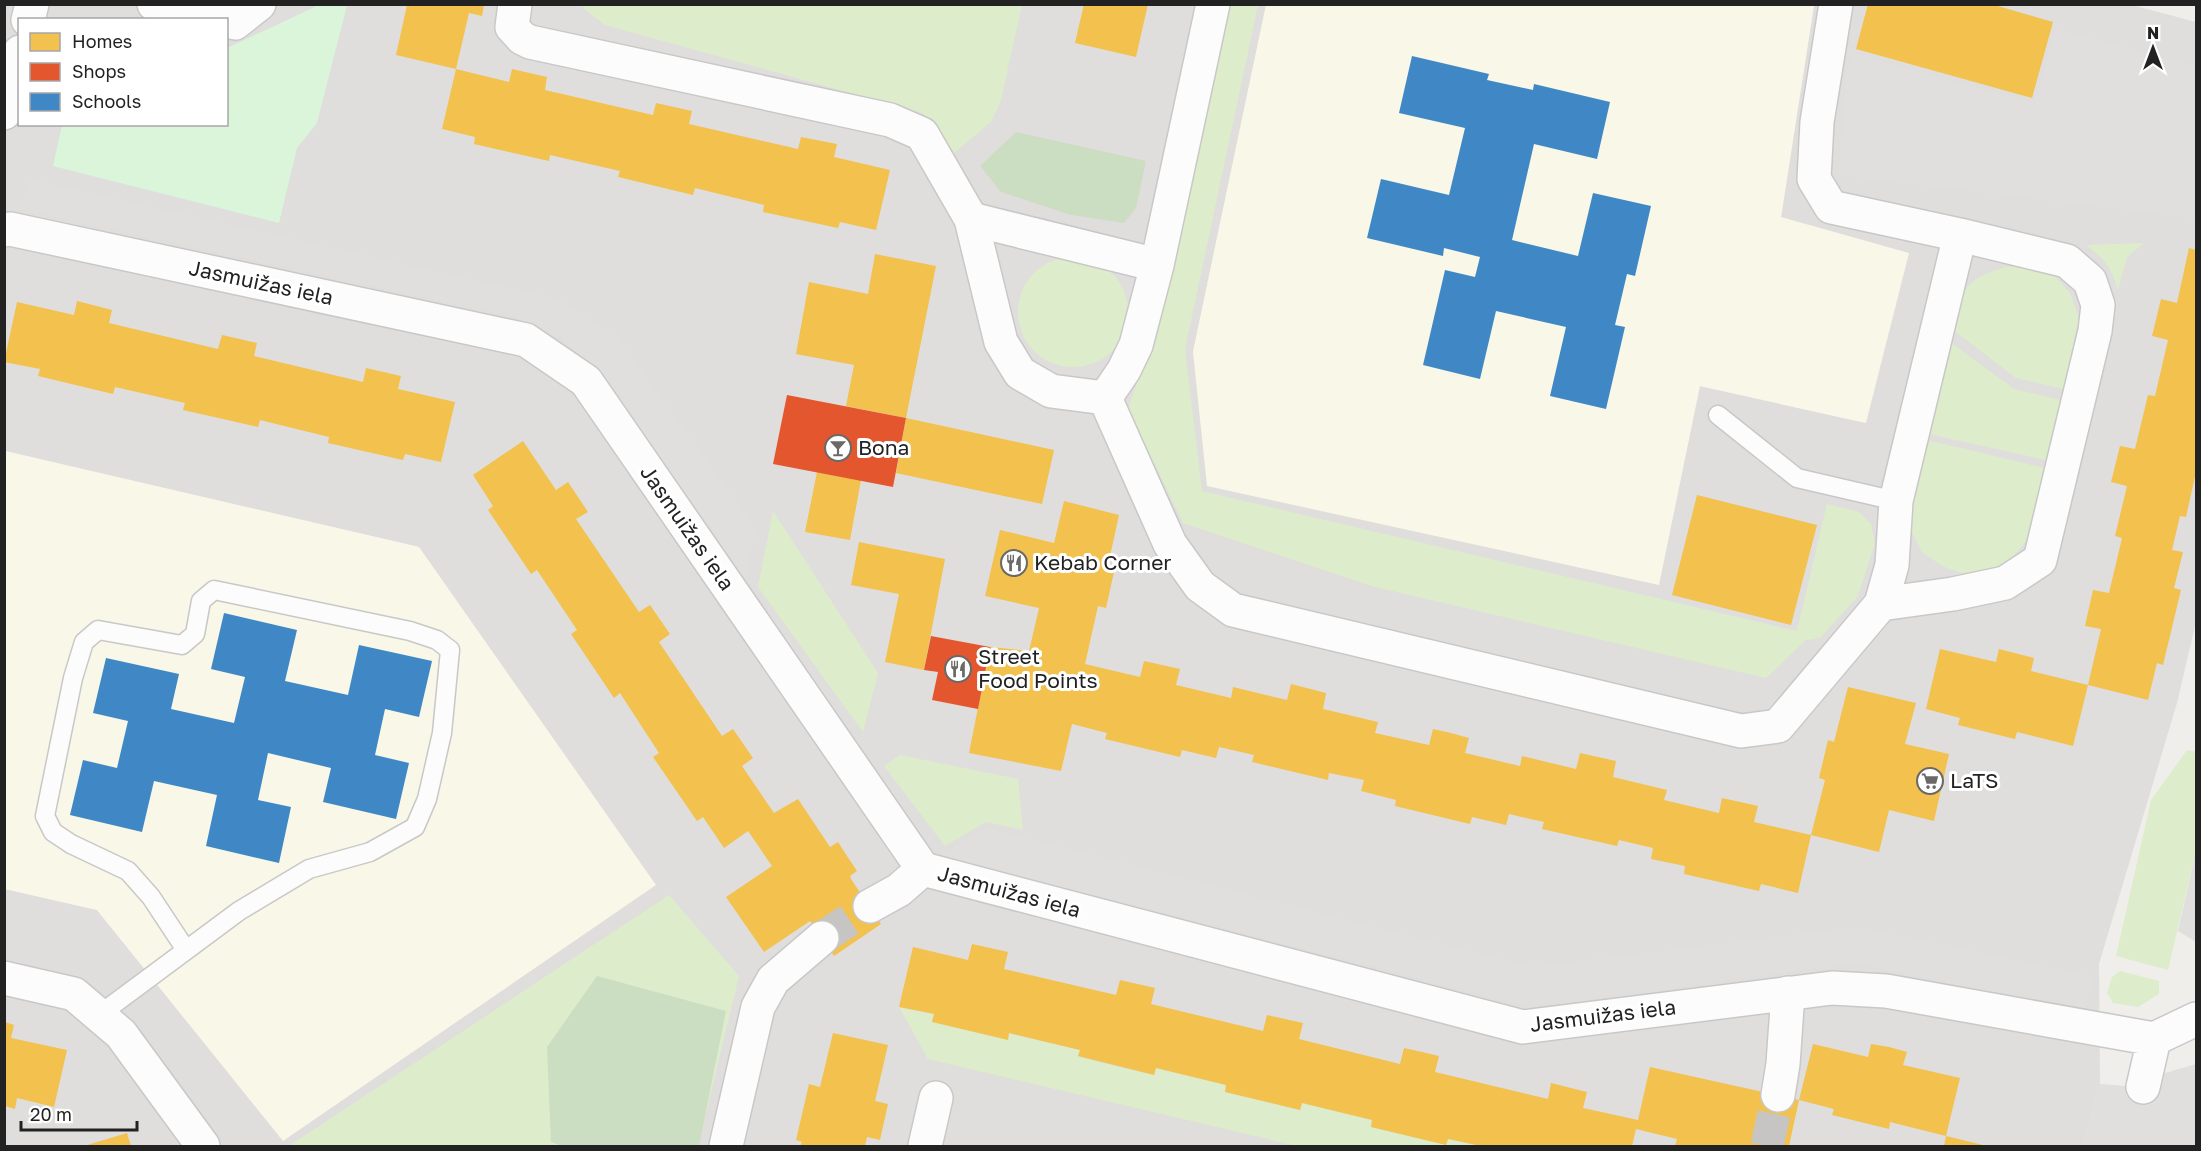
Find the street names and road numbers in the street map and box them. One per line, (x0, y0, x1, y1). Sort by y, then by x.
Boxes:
street label: Jasmuižas iela (187, 254, 336, 310)
street label: Jasmuižas iela (635, 460, 741, 595)
street label: Jasmuižas iela (935, 859, 1084, 923)
street label: Jasmuižas iela (1528, 993, 1677, 1037)

